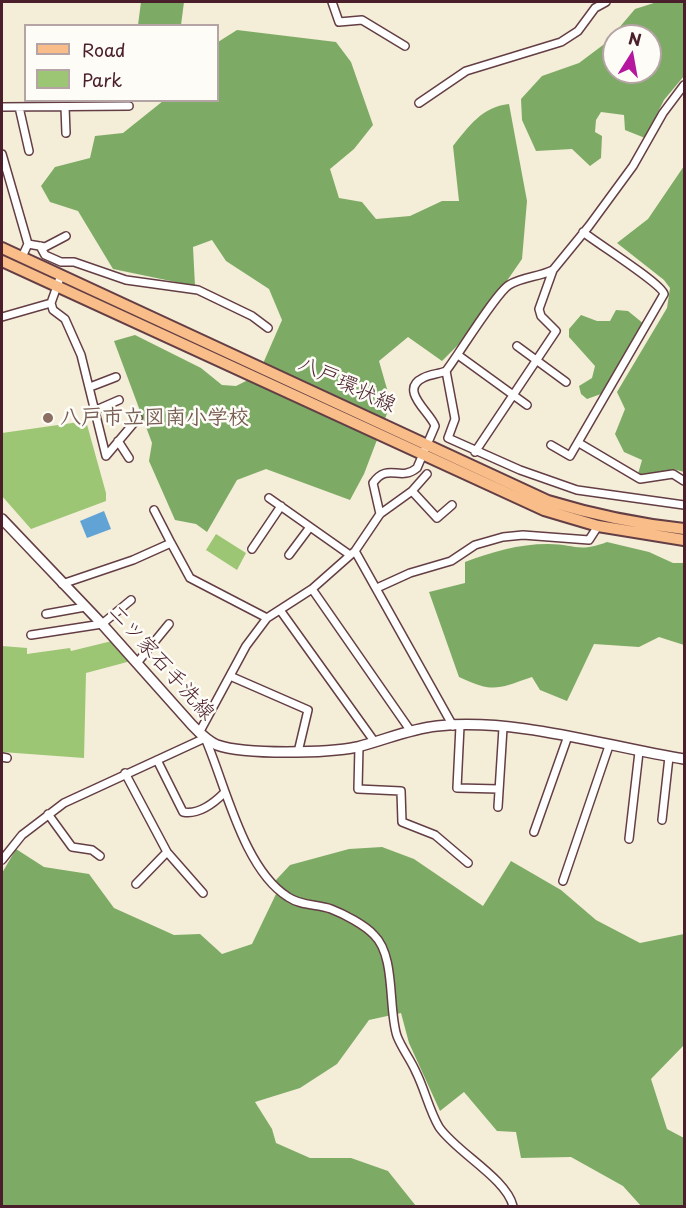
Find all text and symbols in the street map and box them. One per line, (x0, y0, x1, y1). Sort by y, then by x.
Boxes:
legend (24, 24, 219, 102)
north arrow (602, 24, 662, 84)
text: N (627, 25, 644, 51)
text: Road (82, 36, 126, 63)
text: Park (82, 66, 122, 93)
street label: 八戸環状線 (294, 351, 400, 419)
place label: 八戸市立図南小学校 (60, 405, 249, 431)
marker: 八戸市立図南小学校 (41, 411, 55, 425)
street label: 二ツ家石手洗線 (102, 600, 220, 726)

